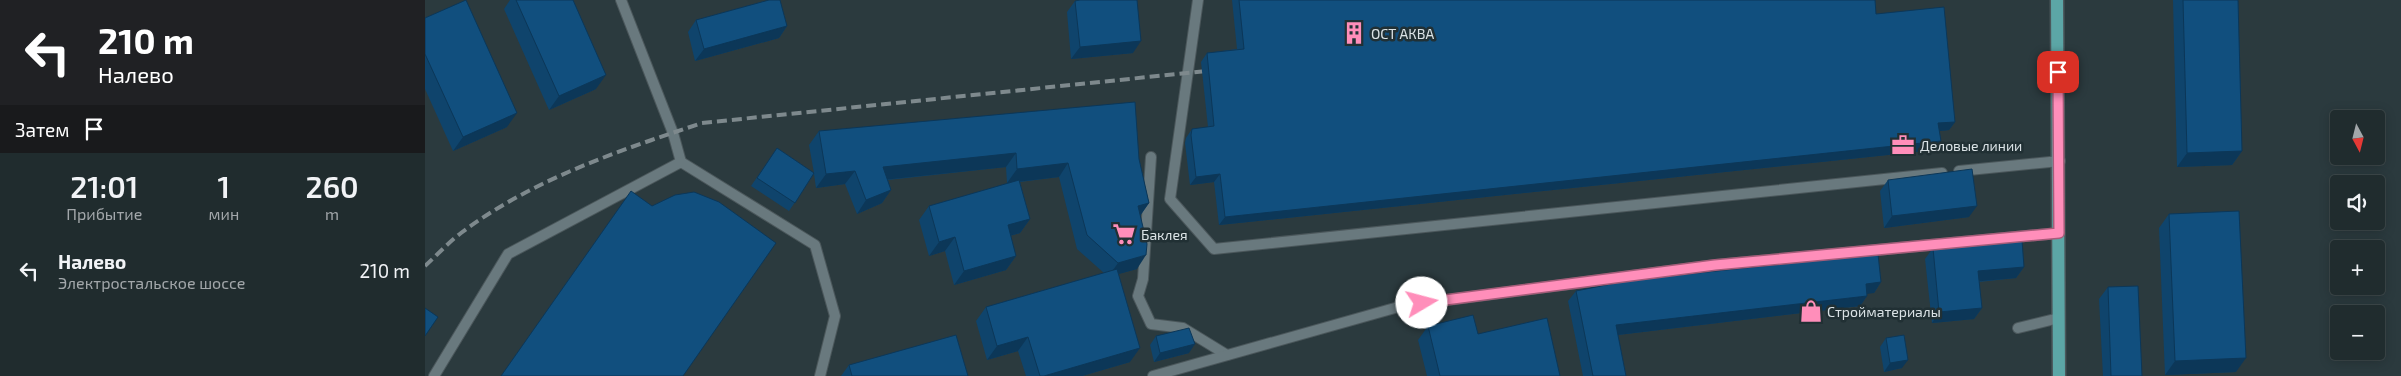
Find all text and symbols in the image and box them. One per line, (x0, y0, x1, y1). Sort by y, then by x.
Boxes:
text: 210 m (98, 19, 194, 61)
icon: left (15, 20, 80, 85)
building icon: ОСТ АКВА (1341, 20, 1367, 46)
place label: ОСТ АКВА (1371, 25, 1434, 42)
pin (2037, 51, 2079, 93)
icon: arrive (2044, 58, 2072, 86)
text: Налево (98, 61, 174, 87)
north arrow (2330, 110, 2385, 165)
map controls (2330, 110, 2385, 360)
icon: arrive (80, 115, 108, 143)
text: Затем (15, 118, 70, 141)
office icon: Деловые линии (1890, 132, 1916, 158)
place label: Деловые линии (1920, 137, 2022, 154)
text: 21:01 (70, 168, 138, 204)
text: 1 (218, 168, 230, 204)
text: 260 (305, 168, 359, 204)
button: sound (2330, 175, 2385, 230)
text: Прибытие (66, 204, 142, 223)
text: мин (209, 204, 239, 223)
text: m (325, 204, 339, 223)
supermarket icon: Баклея (1111, 221, 1137, 247)
place label: Баклея (1141, 226, 1188, 243)
button: + (2330, 240, 2385, 295)
text: Налево (58, 250, 126, 273)
icon: left (15, 257, 43, 285)
text: 210 m (359, 259, 410, 282)
text: Электростальское шоссе (58, 273, 245, 292)
position arrow (1395, 276, 1447, 328)
shop icon: Стройматериалы (1798, 298, 1824, 324)
place label: Стройматериалы (1827, 303, 1941, 320)
button: − (2330, 305, 2385, 360)

